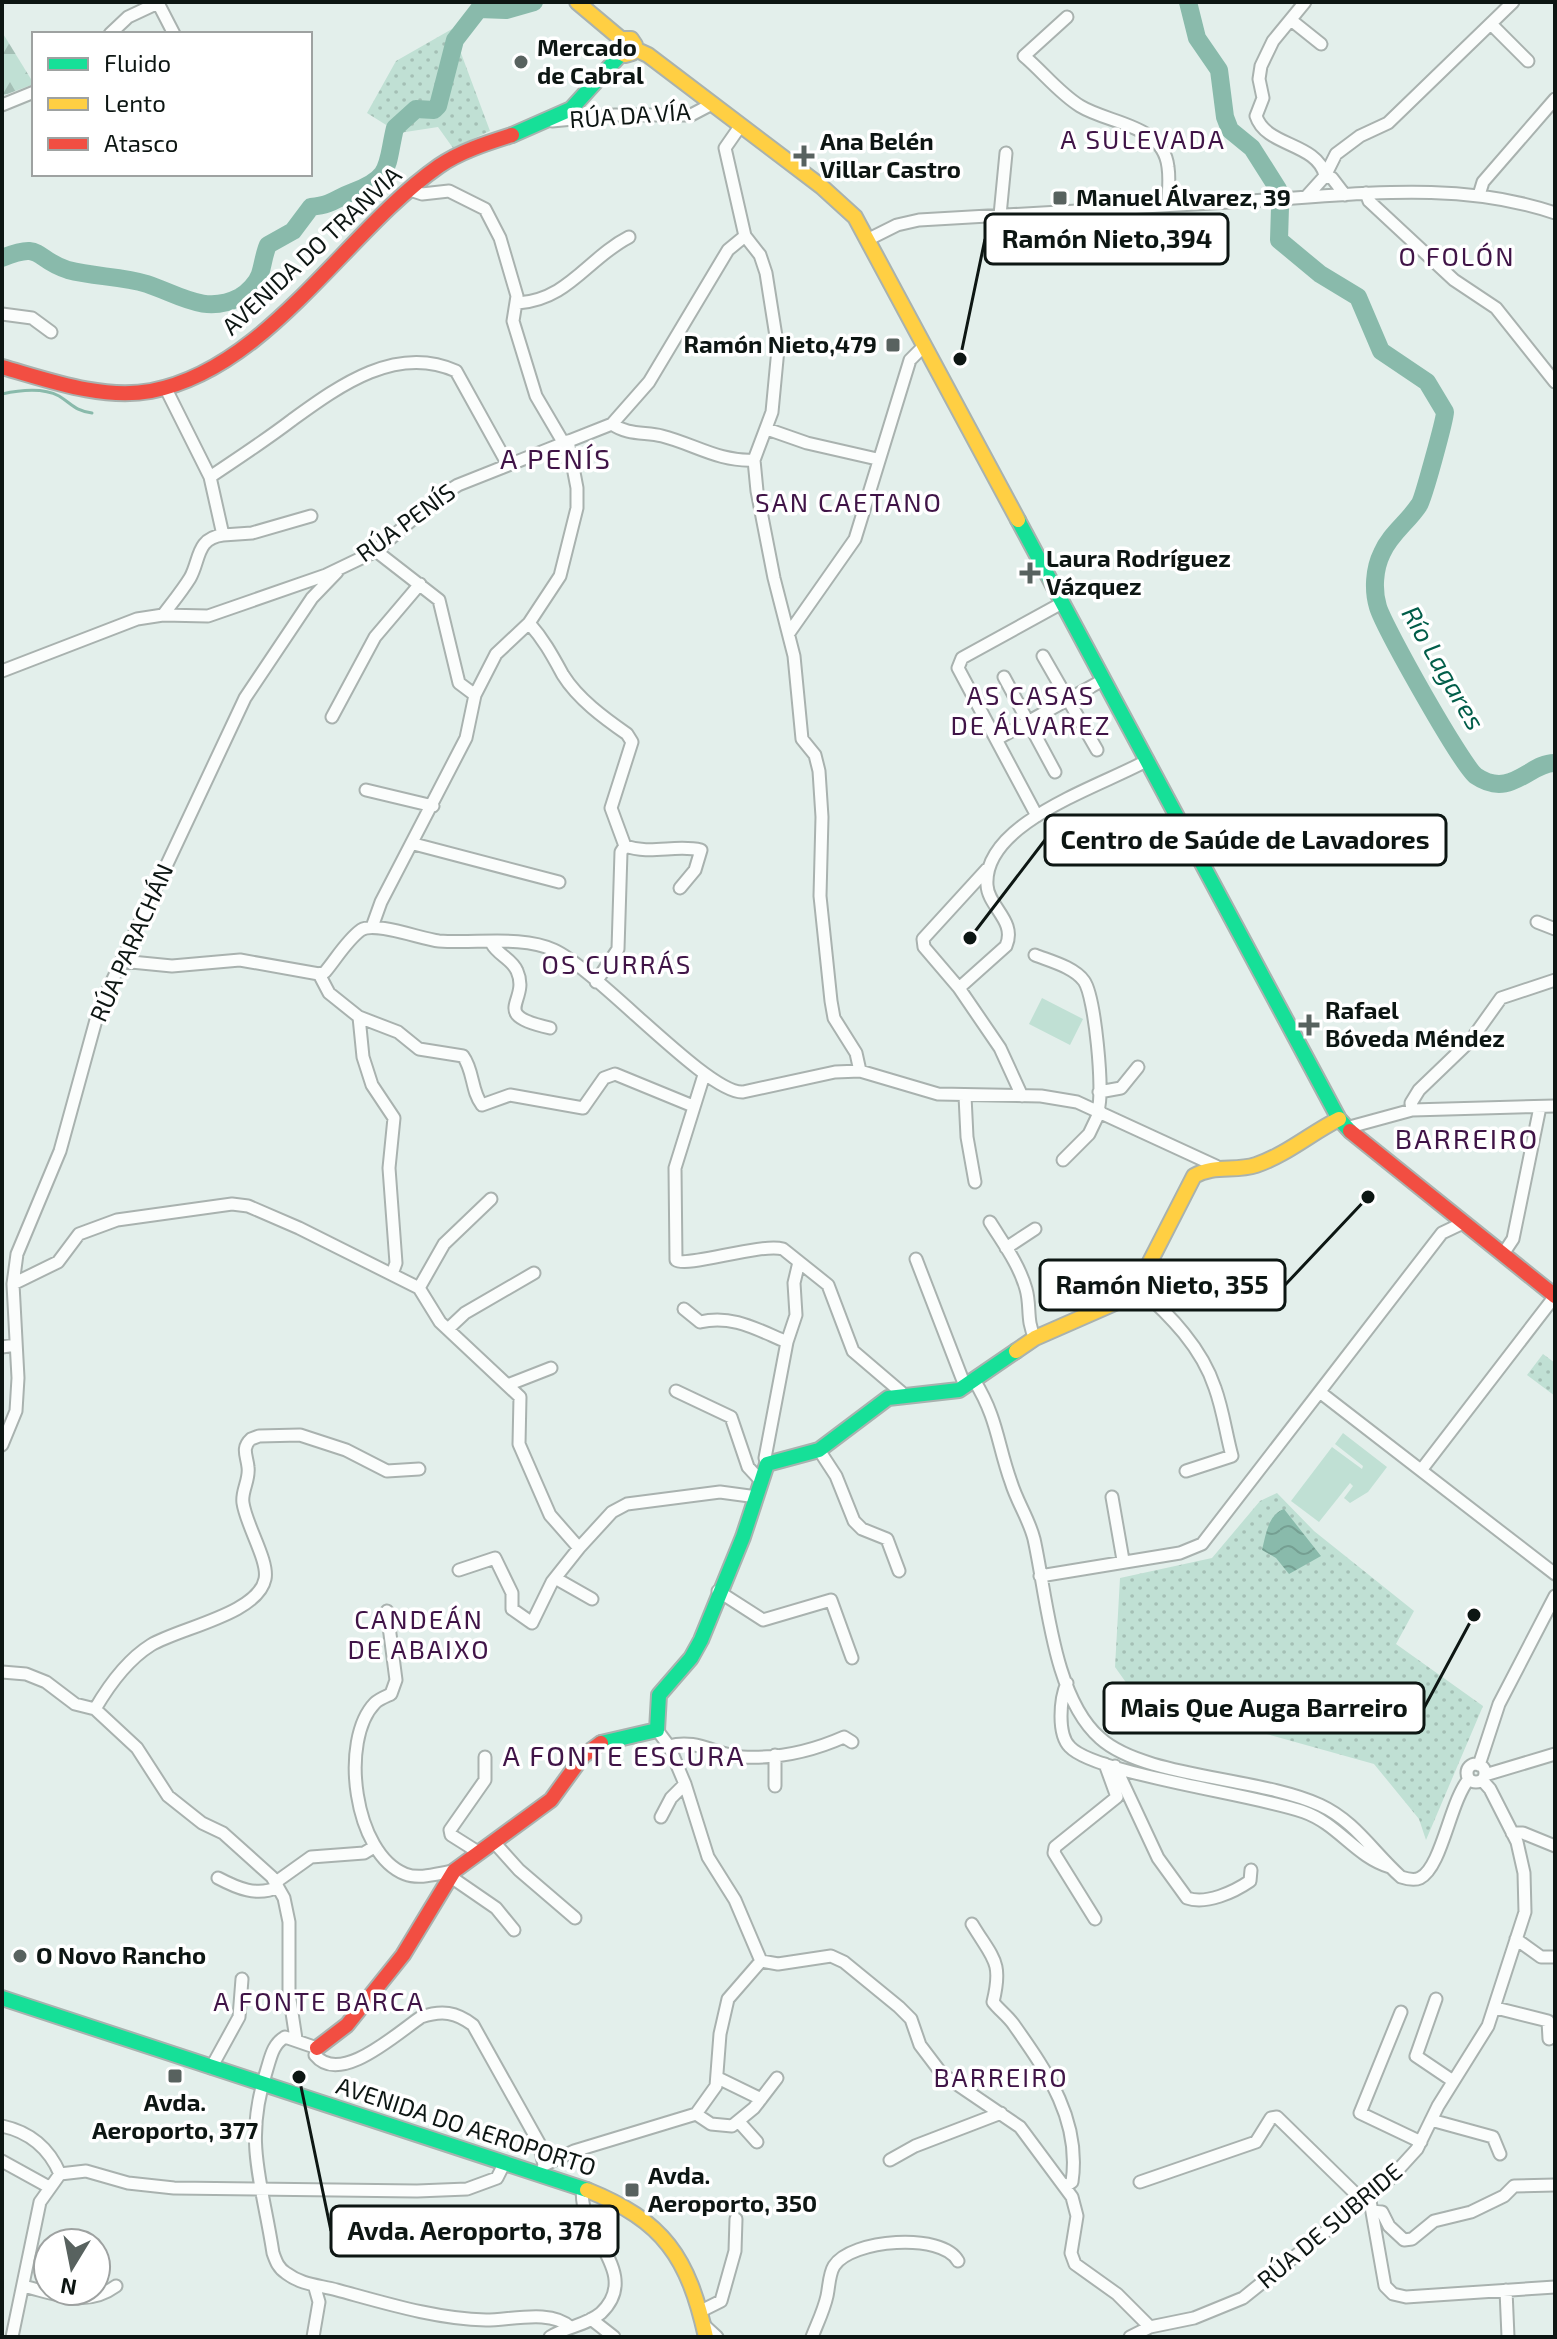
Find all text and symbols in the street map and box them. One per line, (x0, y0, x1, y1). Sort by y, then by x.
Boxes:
legend (32, 32, 312, 176)
place label: Mercado de Cabral (537, 32, 644, 89)
text: Fluido (104, 48, 171, 77)
marker: Mercado de Cabral (512, 53, 530, 71)
text: Lento (104, 88, 166, 117)
street label: RÚA DA VÍA (568, 96, 691, 133)
district label: A SULEVADA (1060, 123, 1226, 154)
place label: Ana Belén Villar Castro (820, 126, 961, 183)
text: Atasco (104, 128, 178, 157)
marker: Ana Belén Villar Castro (795, 147, 813, 165)
street label: AVENIDA DO TRANVIA (215, 159, 407, 340)
place label: Manuel Álvarez, 39 (1076, 182, 1291, 211)
marker: Manuel Álvarez, 39 (1051, 189, 1069, 207)
callout: Ramón Nieto,394 (985, 214, 1228, 264)
text: Ramón Nieto,394 (1002, 222, 1212, 253)
district label: O FOLÓN (1398, 240, 1516, 271)
place label: Ramón Nieto,479 (684, 329, 877, 358)
marker: Ramón Nieto,479 (884, 336, 902, 354)
district label: A PENÍS (500, 441, 612, 475)
street label: RÚA PENÍS (350, 476, 460, 567)
district label: SAN CAETANO (755, 486, 943, 517)
place label: Laura Rodríguez Vázquez (1046, 543, 1231, 600)
marker: Laura Rodríguez Vázquez (1021, 564, 1039, 582)
water label: Río Lagares (1396, 600, 1492, 735)
district label: AS CASAS DE ÁLVAREZ (951, 679, 1111, 740)
callout: Centro de Saúde de Lavadores (1045, 815, 1446, 865)
text: Centro de Saúde de Lavadores (1060, 823, 1430, 854)
street label: RÚA PARACHÁN (83, 859, 178, 1026)
district label: OS CURRÁS (542, 948, 692, 979)
place label: Rafael Bóveda Méndez (1325, 995, 1505, 1052)
marker: Rafael Bóveda Méndez (1300, 1016, 1318, 1034)
district label: BARREIRO (1395, 1121, 1539, 1155)
callout: Ramón Nieto, 355 (1040, 1260, 1285, 1310)
text: Ramón Nieto, 355 (1055, 1268, 1269, 1299)
district label: CANDEÁN DE ABAIXO (347, 1603, 491, 1664)
callout: Mais Que Auga Barreiro (1104, 1683, 1424, 1733)
text: Mais Que Auga Barreiro (1120, 1691, 1408, 1723)
district label: A FONTE ESCURA (502, 1738, 746, 1772)
place label: O Novo Rancho (36, 1940, 206, 1969)
marker: O Novo Rancho (11, 1947, 29, 1965)
district label: A FONTE BARCA (213, 1985, 425, 2016)
district label: BARREIRO (933, 2061, 1069, 2092)
marker: Avda. Aeroporto, 377 (166, 2067, 184, 2085)
street label: AVENIDA DO AEROPORTO (333, 2070, 600, 2181)
place label: Avda. Aeroporto, 377 (92, 2087, 258, 2144)
street label: RÚA DE SUBRIDE (1251, 2156, 1407, 2294)
place label: Avda. Aeroporto, 350 (648, 2160, 817, 2217)
marker: Avda. Aeroporto, 350 (623, 2181, 641, 2199)
callout: Avda. Aeroporto, 378 (331, 2206, 618, 2256)
text: Avda. Aeroporto, 378 (347, 2214, 603, 2245)
north arrow (32, 2227, 112, 2307)
text: N (58, 2273, 78, 2302)

